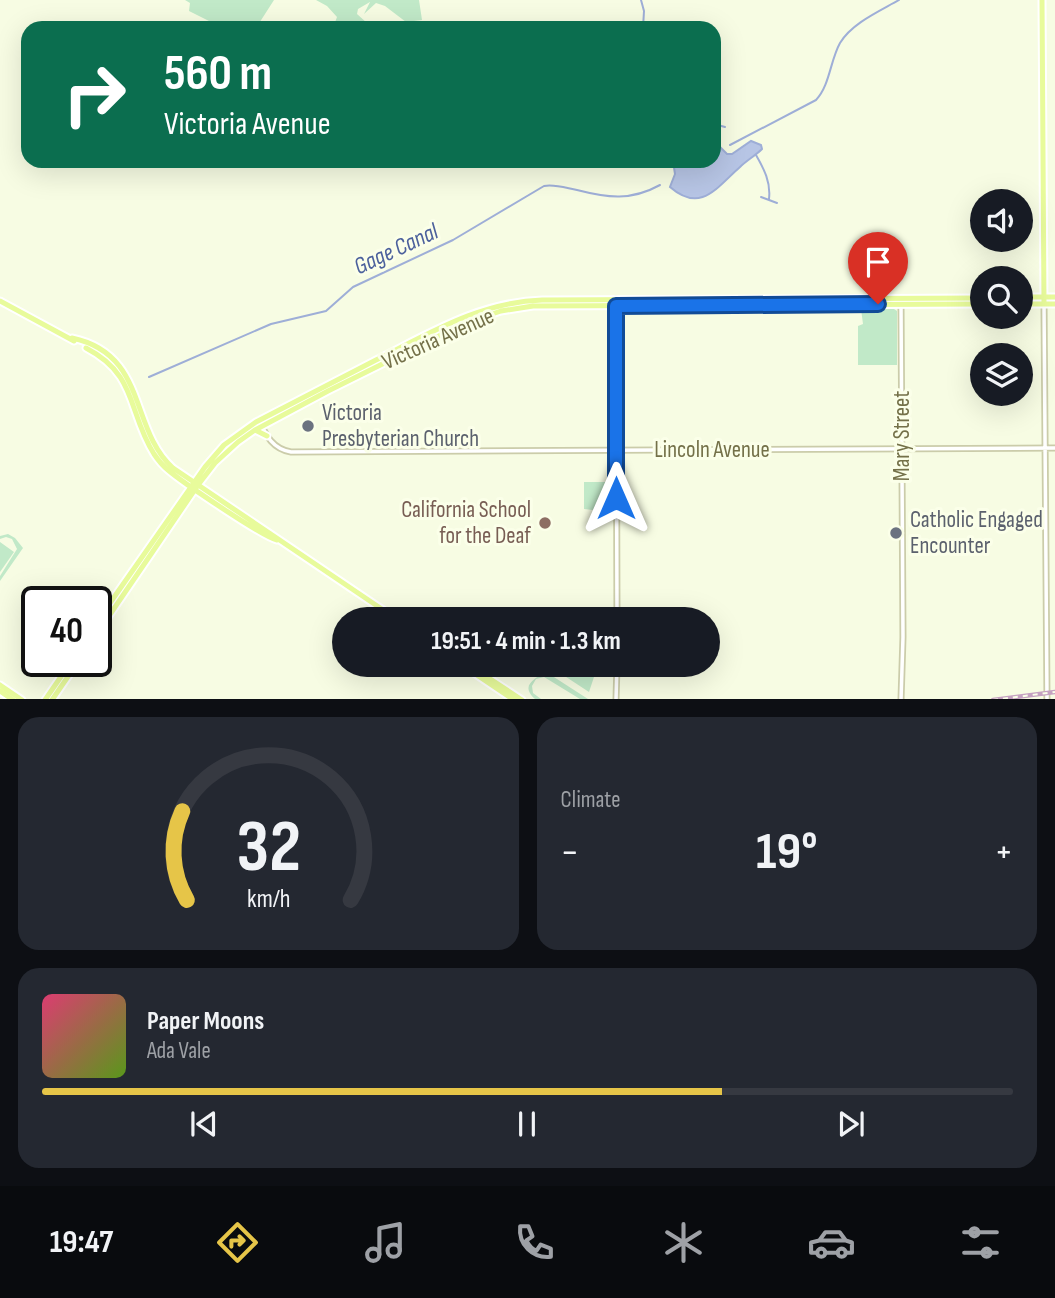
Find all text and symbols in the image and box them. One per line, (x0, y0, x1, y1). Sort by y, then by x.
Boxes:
text: 560 m (164, 45, 272, 104)
icon: right (49, 49, 140, 140)
text: Victoria Avenue (164, 105, 331, 144)
map controls (970, 189, 1033, 406)
button: sound (970, 189, 1033, 252)
water label: Gage Canal (349, 217, 443, 281)
pin (848, 232, 908, 304)
icon: arrive (859, 243, 897, 281)
button: search (970, 266, 1033, 329)
street label: Victoria Avenue (378, 302, 498, 376)
button: layers (970, 343, 1033, 406)
street label: Mary Street (888, 391, 916, 481)
place label: Victoria Presbyterian Church (322, 399, 479, 453)
marker: Victoria Presbyterian Church (300, 418, 316, 434)
street label: Lincoln Avenue (654, 436, 770, 464)
position arrow (579, 461, 653, 535)
place label: California School for the Deaf (401, 496, 531, 550)
place label: Catholic Engaged Encounter (910, 506, 1043, 560)
marker: California School for the Deaf (537, 515, 553, 531)
marker: Catholic Engaged Encounter (888, 525, 904, 541)
speed limit sign: 40 (21, 586, 112, 677)
text: 19:51 · 4 min · 1.3 km (431, 626, 621, 657)
text: Climate (561, 786, 620, 814)
text: 32 (236, 804, 301, 892)
text: 19° (756, 821, 817, 884)
text: − (561, 830, 579, 875)
text: + (994, 830, 1013, 875)
text: km/h (247, 883, 290, 914)
text: Paper Moons (147, 1006, 264, 1037)
text: Ada Vale (147, 1037, 211, 1065)
icon: previous (185, 1105, 223, 1143)
icon: pause (508, 1105, 546, 1143)
icon: next (832, 1105, 870, 1143)
icon: directions (213, 1218, 262, 1267)
icon: music (361, 1218, 410, 1267)
icon: phone (510, 1218, 559, 1267)
icon: climate (659, 1218, 708, 1267)
icon: car (807, 1218, 856, 1267)
icon: filters (956, 1218, 1005, 1267)
text: 19:47 (50, 1223, 113, 1262)

